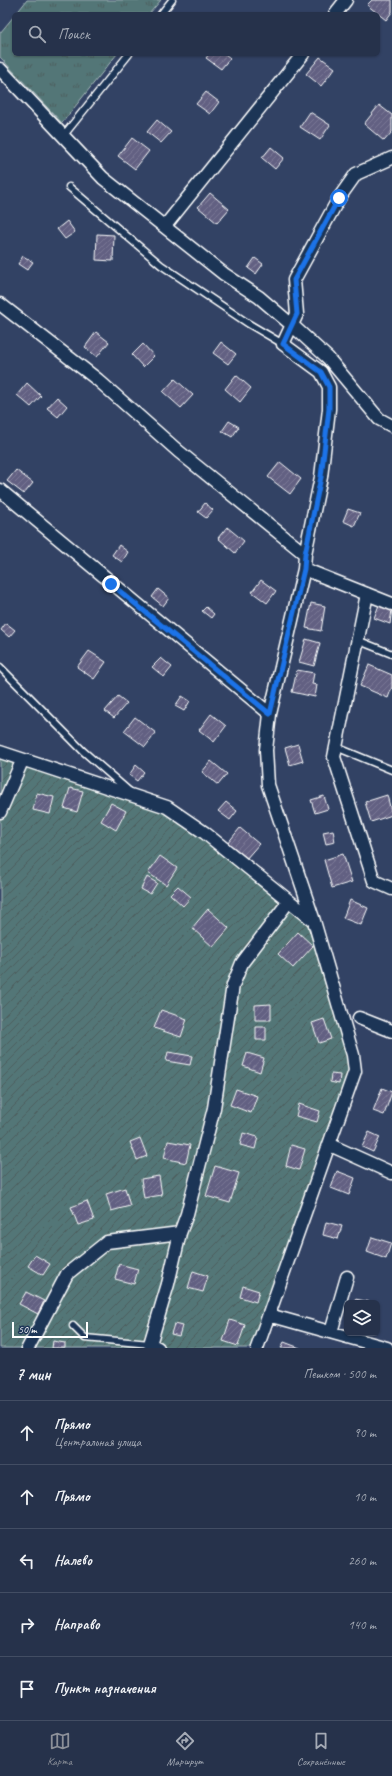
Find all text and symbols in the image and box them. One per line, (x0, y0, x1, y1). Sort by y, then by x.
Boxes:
search box (12, 12, 380, 56)
icon: search (26, 23, 48, 45)
text: Поиск (58, 25, 90, 44)
route start (330, 189, 348, 207)
route end (102, 575, 120, 593)
map controls (344, 1300, 380, 1336)
button: layers (344, 1300, 380, 1336)
scale bar (12, 1320, 88, 1339)
text: 50 m (18, 1322, 37, 1336)
text: 7 мин (16, 1364, 51, 1385)
text: Пешком · 500 m (303, 1366, 376, 1382)
text: Прямо (54, 1415, 90, 1434)
icon: ahead (16, 1422, 38, 1444)
text: 90 m (354, 1425, 376, 1441)
text: Центральная улица (54, 1434, 141, 1450)
icon: ahead (16, 1486, 38, 1508)
text: Прямо (54, 1487, 90, 1506)
text: 10 m (354, 1489, 376, 1505)
icon: left (16, 1550, 38, 1572)
text: Налево (54, 1551, 92, 1570)
text: 260 m (348, 1553, 376, 1569)
icon: right (16, 1614, 38, 1636)
text: Направо (54, 1615, 100, 1634)
text: 140 m (348, 1617, 376, 1633)
icon: arrive (16, 1678, 38, 1700)
text: Пункт назначения (54, 1679, 156, 1698)
tab: Карта (47, 1730, 72, 1768)
tab: Маршрут (167, 1730, 203, 1768)
tab: Сохранённые (297, 1730, 345, 1768)

